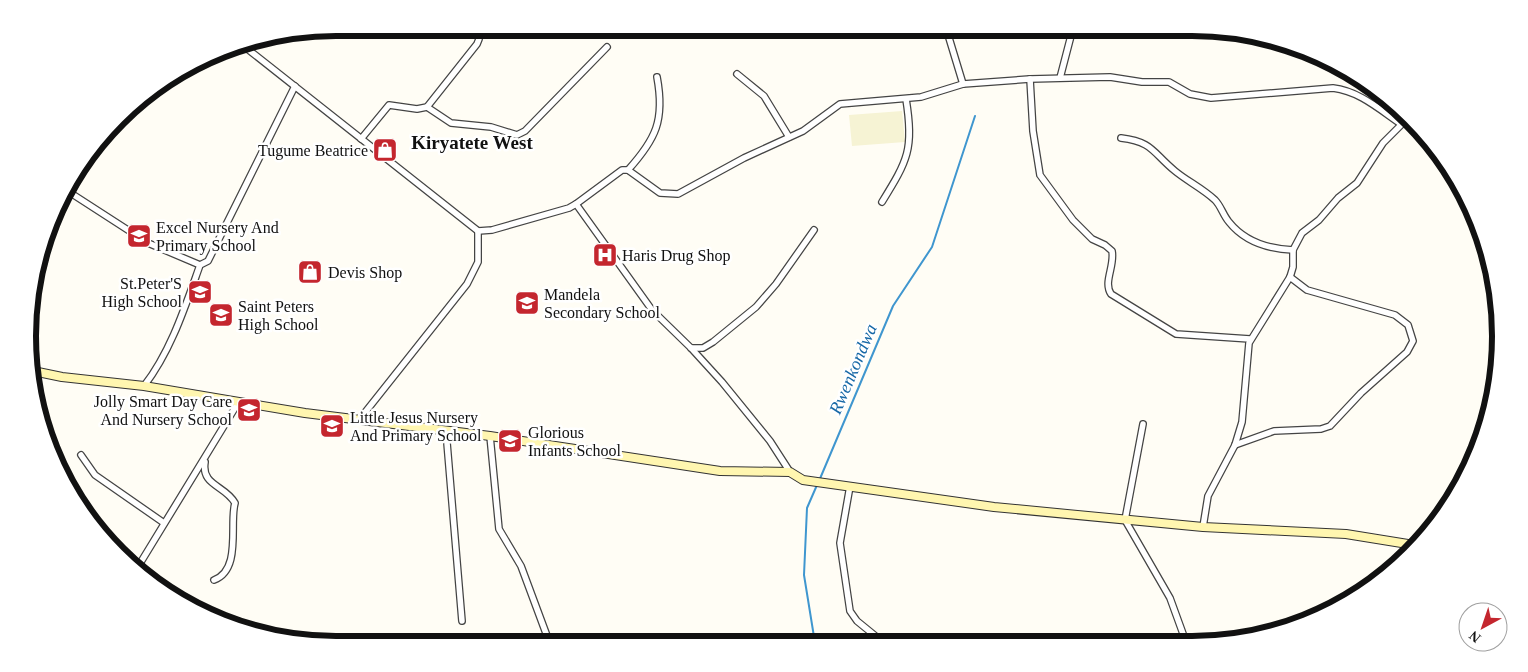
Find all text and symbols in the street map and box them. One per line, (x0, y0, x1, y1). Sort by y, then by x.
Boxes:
district label: Kiryatete West (411, 132, 533, 153)
shop icon: Tugume Beatrice (372, 137, 398, 163)
place label: Tugume Beatrice (258, 142, 368, 160)
place label: Excel Nursery And Primary School (156, 219, 279, 255)
school or university icon: Excel Nursery And Primary School (126, 223, 152, 249)
hospital icon: Haris Drug Shop (592, 242, 618, 268)
place label: Haris Drug Shop (622, 247, 730, 265)
shop icon: Devis Shop (297, 259, 323, 285)
place label: Devis Shop (328, 264, 402, 282)
place label: St.Peter'S High School (102, 275, 183, 311)
school or university icon: St.Peter'S High School (187, 279, 213, 305)
place label: Mandela Secondary School (544, 286, 661, 322)
school or university icon: Mandela Secondary School (514, 290, 540, 316)
place label: Saint Peters High School (238, 298, 319, 334)
school or university icon: Saint Peters High School (208, 302, 234, 328)
water label: Rwenkondwa (825, 321, 881, 418)
place label: Jolly Smart Day Care And Nursery School (94, 393, 233, 429)
school or university icon: Jolly Smart Day Care And Nursery School (236, 397, 262, 423)
place label: Little Jesus Nursery And Primary School (350, 409, 482, 445)
school or university icon: Little Jesus Nursery And Primary School (319, 413, 345, 439)
place label: Glorious Infants School (528, 424, 621, 459)
school or university icon: Glorious Infants School (497, 428, 523, 454)
north arrow (1458, 602, 1508, 652)
text: N (1466, 628, 1484, 646)

